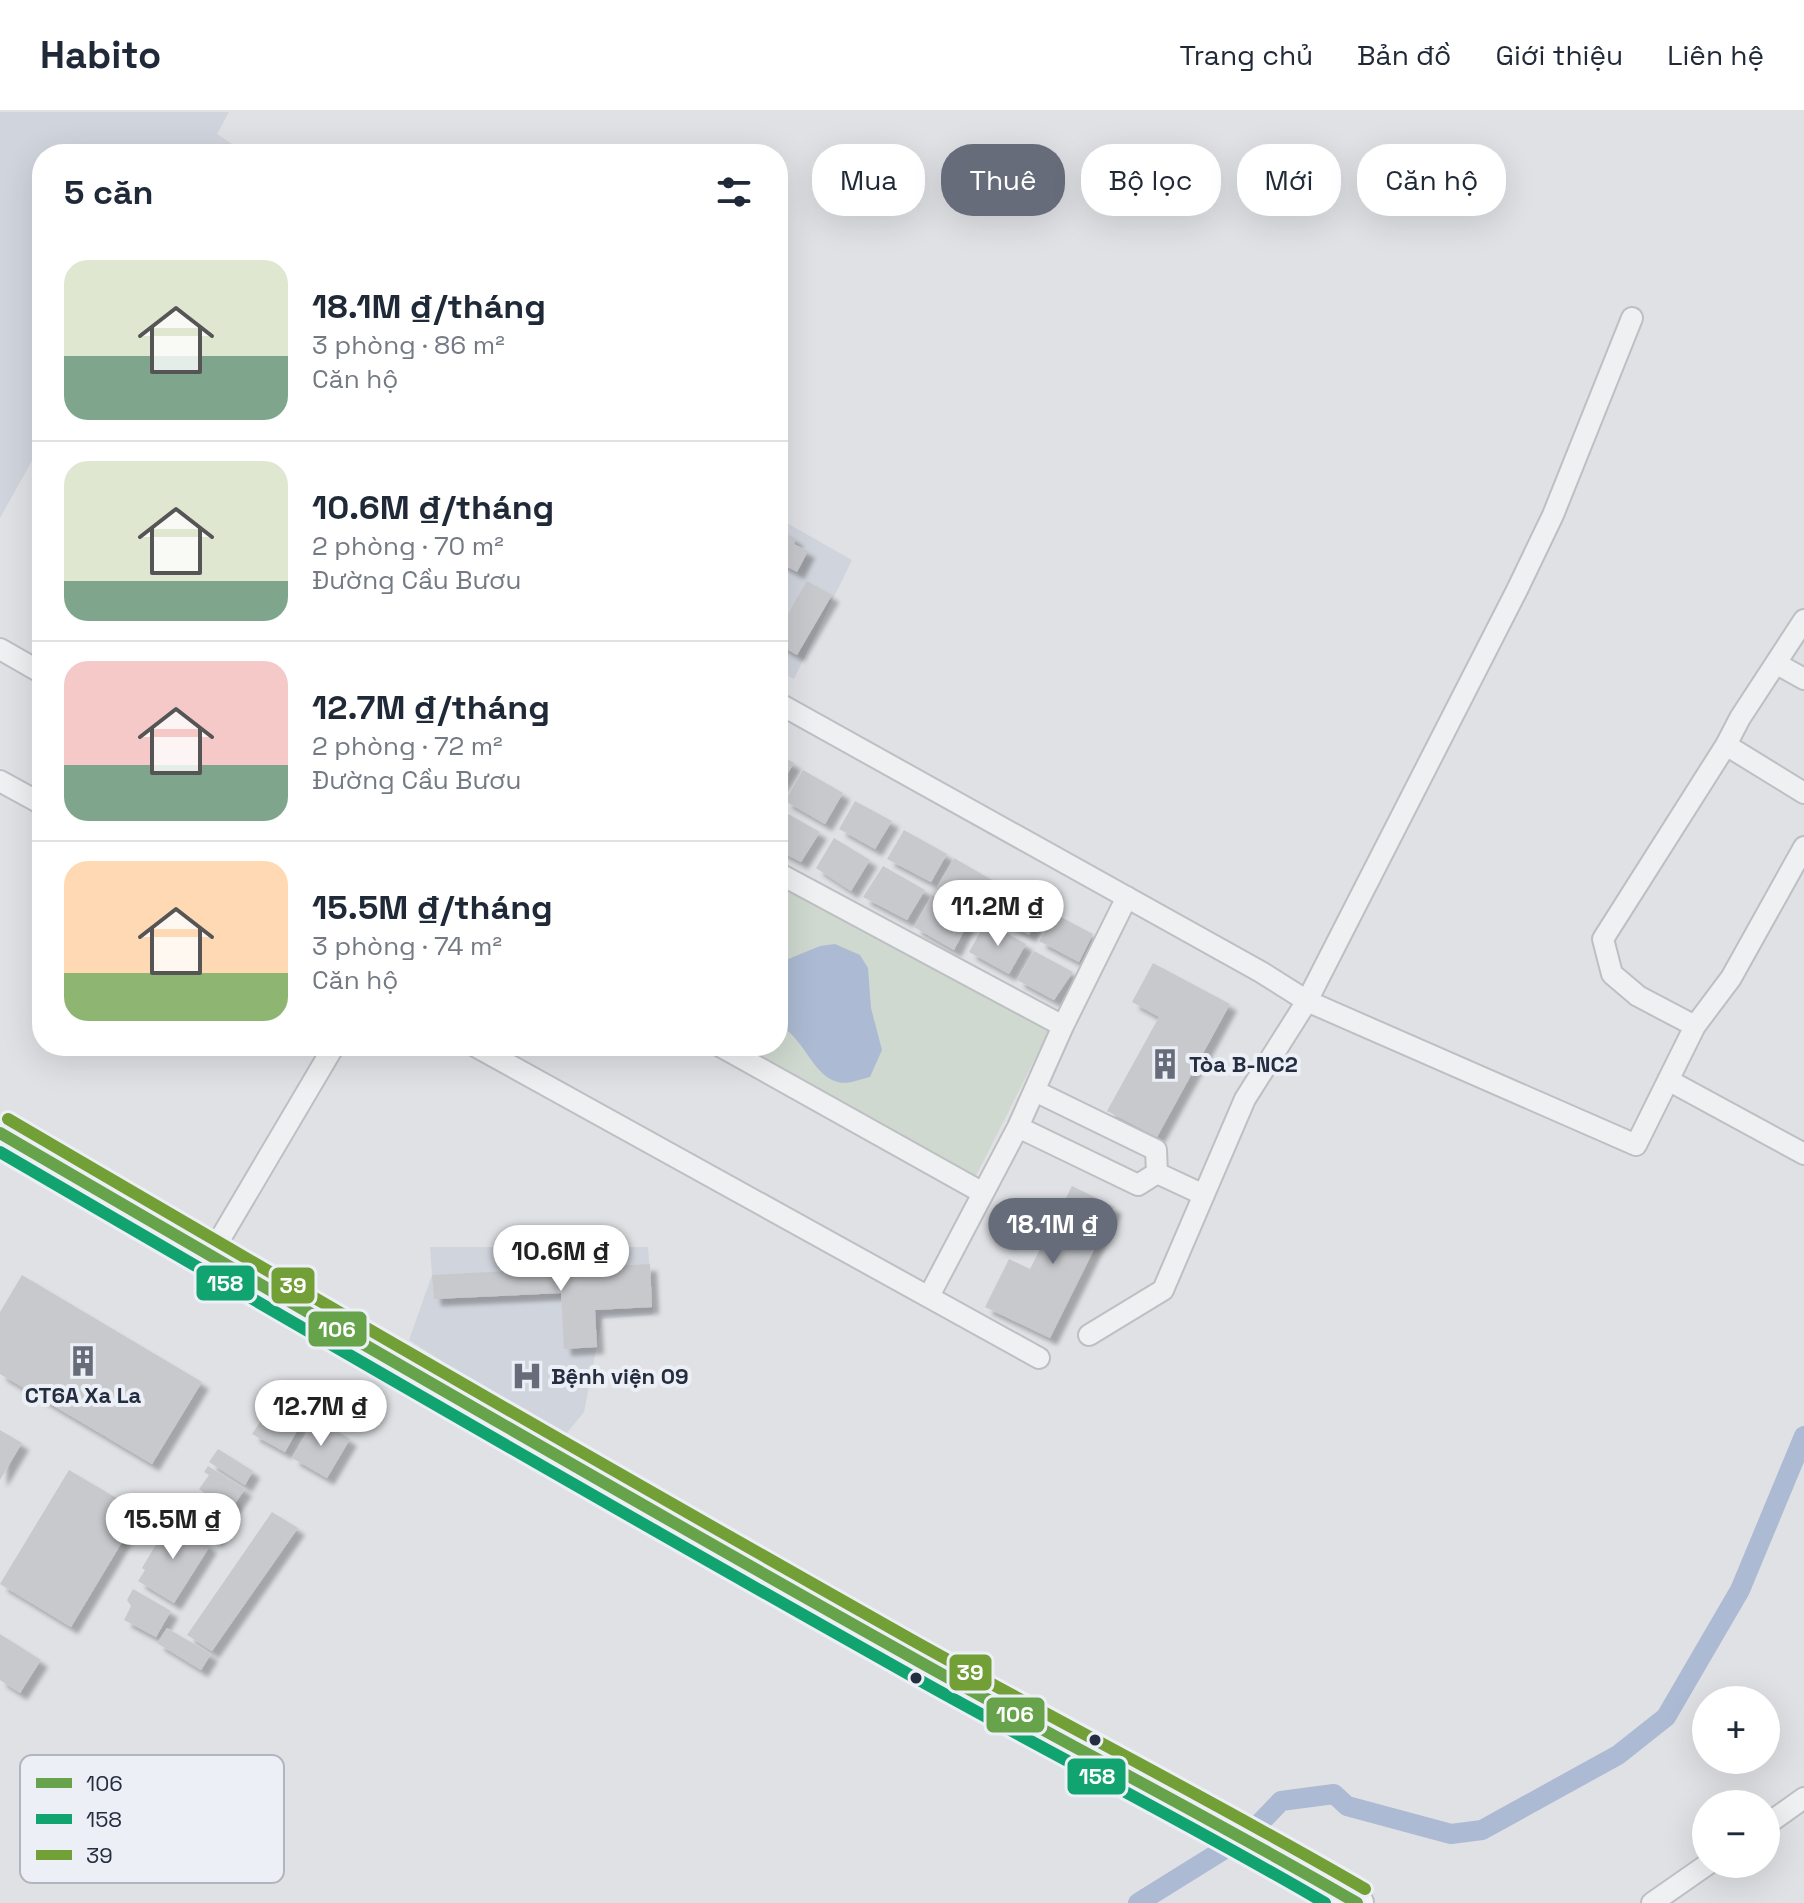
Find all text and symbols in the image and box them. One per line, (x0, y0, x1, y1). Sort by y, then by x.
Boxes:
text: Habito (40, 31, 161, 79)
text: Trang chủ (1179, 37, 1313, 73)
text: Bản đồ (1357, 37, 1451, 73)
text: Giới thiệu (1495, 37, 1623, 73)
text: Liên hệ (1667, 37, 1764, 73)
chip: Mua (812, 144, 925, 216)
chip: Thuê (941, 144, 1065, 216)
chip: Bộ lọc (1081, 144, 1221, 216)
chip: Mới (1237, 144, 1341, 216)
chip: Căn hộ (1357, 144, 1506, 216)
icon: filters (712, 170, 756, 214)
text: 5 căn (64, 171, 154, 214)
text: 18.1M ₫/tháng (312, 285, 546, 328)
icon: home (128, 292, 224, 388)
text: 3 phòng · 86 m² (312, 328, 505, 362)
text: Căn hộ (312, 362, 398, 396)
text: 10.6M ₫/tháng (312, 486, 554, 529)
icon: home (128, 493, 224, 589)
text: 2 phòng · 70 m² (312, 529, 504, 563)
text: Đường Cầu Bươu (312, 563, 521, 597)
text: 12.7M ₫/tháng (312, 686, 550, 729)
icon: home (128, 693, 224, 789)
text: 2 phòng · 72 m² (312, 729, 503, 763)
text: Đường Cầu Bươu (312, 763, 521, 797)
pin: 11.2M ₫ (924, 880, 1072, 948)
text: 15.5M ₫/tháng (312, 886, 553, 929)
text: 11.2M ₫ (951, 889, 1045, 923)
icon: home (128, 893, 224, 989)
text: 3 phòng · 74 m² (312, 929, 502, 963)
text: Căn hộ (312, 963, 398, 997)
building icon: Tòa B-NC2 (1148, 1047, 1182, 1081)
place label: Tòa B-NC2 (1189, 1050, 1298, 1078)
pin: 18.1M ₫ (979, 1198, 1127, 1266)
text: 18.1M ₫ (1006, 1207, 1100, 1241)
pin: 10.6M ₫ (487, 1225, 635, 1293)
text: 10.6M ₫ (511, 1234, 611, 1268)
line badge: 158 (195, 1264, 256, 1302)
line badge: 39 (270, 1266, 316, 1305)
text: 158 (207, 1269, 243, 1297)
text: 39 (280, 1271, 306, 1299)
line badge: 106 (307, 1310, 368, 1348)
text: 106 (318, 1315, 356, 1343)
building icon: CT6A Xa La (66, 1344, 100, 1378)
hospital icon: Bệnh viện 09 (510, 1359, 544, 1393)
place label: Bệnh viện 09 (551, 1362, 689, 1390)
pin: 12.7M ₫ (247, 1380, 395, 1448)
place label: CT6A Xa La (25, 1381, 142, 1409)
text: 12.7M ₫ (273, 1389, 369, 1423)
pin: 15.5M ₫ (99, 1493, 247, 1561)
text: 15.5M ₫ (124, 1502, 222, 1536)
line badge: 39 (948, 1653, 993, 1692)
text: 39 (957, 1658, 983, 1686)
unlabelled marker (908, 1670, 924, 1686)
map controls (1692, 1686, 1780, 1878)
button: + (1692, 1686, 1780, 1774)
line badge: 106 (985, 1696, 1046, 1734)
text: 106 (996, 1700, 1034, 1728)
unlabelled marker (1087, 1732, 1103, 1748)
legend (20, 1755, 284, 1883)
line badge: 158 (1066, 1757, 1127, 1796)
text: 158 (1079, 1762, 1115, 1790)
text: 106 (86, 1769, 123, 1797)
button: − (1692, 1790, 1780, 1878)
text: 158 (86, 1805, 122, 1833)
text: 39 (86, 1841, 113, 1869)

